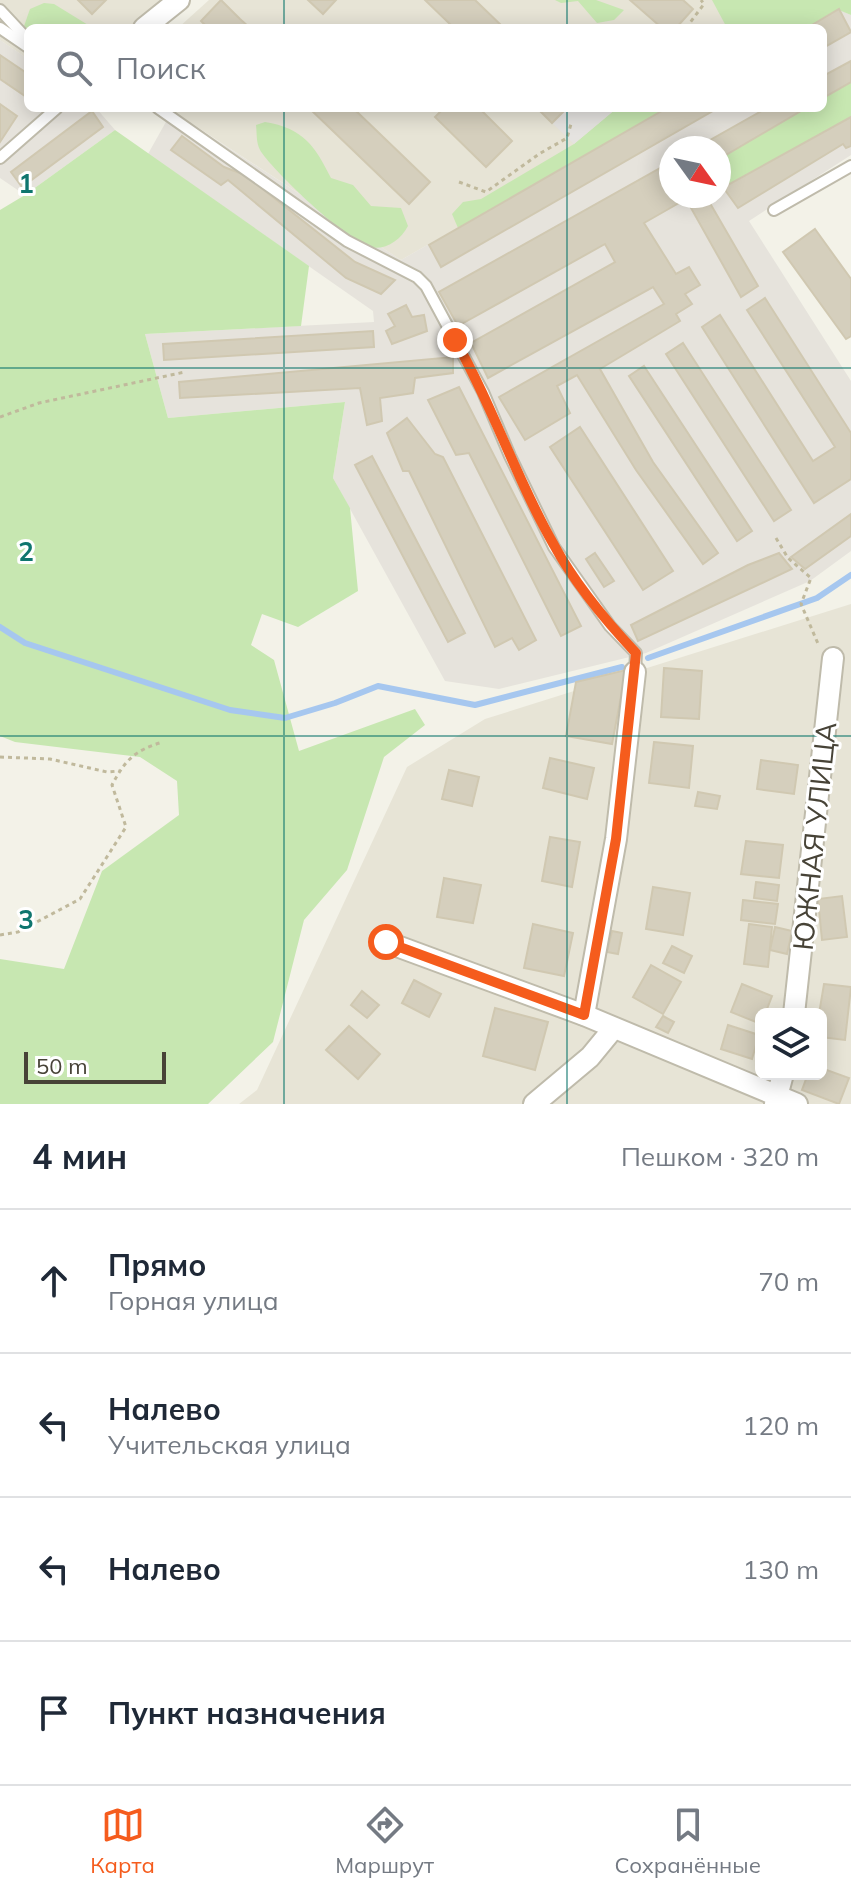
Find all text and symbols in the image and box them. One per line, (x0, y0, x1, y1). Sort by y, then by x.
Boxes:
search box (24, 24, 827, 112)
icon: search (52, 46, 96, 90)
text: Поиск (116, 49, 206, 87)
north arrow (659, 136, 731, 208)
text: 1 (18, 167, 34, 200)
route end (437, 322, 473, 358)
text: 2 (18, 535, 34, 568)
street label: ЮЖНАЯ УЛИЦА (785, 720, 843, 952)
text: 3 (18, 903, 34, 936)
route start (368, 924, 404, 960)
map controls (755, 1008, 827, 1080)
button: layers (755, 1008, 827, 1080)
scale bar (24, 1048, 166, 1084)
text: 50 m (36, 1052, 87, 1080)
text: 4 мин (32, 1135, 127, 1178)
text: Пешком · 320 m (621, 1140, 819, 1173)
text: Прямо (108, 1246, 206, 1284)
icon: ahead (32, 1259, 76, 1303)
text: 70 m (758, 1265, 819, 1298)
text: Горная улица (108, 1284, 279, 1317)
text: Налево (108, 1390, 221, 1428)
icon: left (32, 1403, 76, 1447)
text: 120 m (743, 1409, 819, 1442)
text: Учительская улица (108, 1428, 351, 1461)
icon: left (32, 1547, 76, 1591)
text: Налево (108, 1550, 221, 1588)
text: 130 m (743, 1553, 819, 1586)
icon: arrive (32, 1691, 76, 1735)
text: Пункт назначения (108, 1694, 386, 1732)
tab: Карта (90, 1803, 155, 1879)
tab: Маршрут (335, 1803, 434, 1879)
tab: Сохранённые (614, 1803, 761, 1879)

